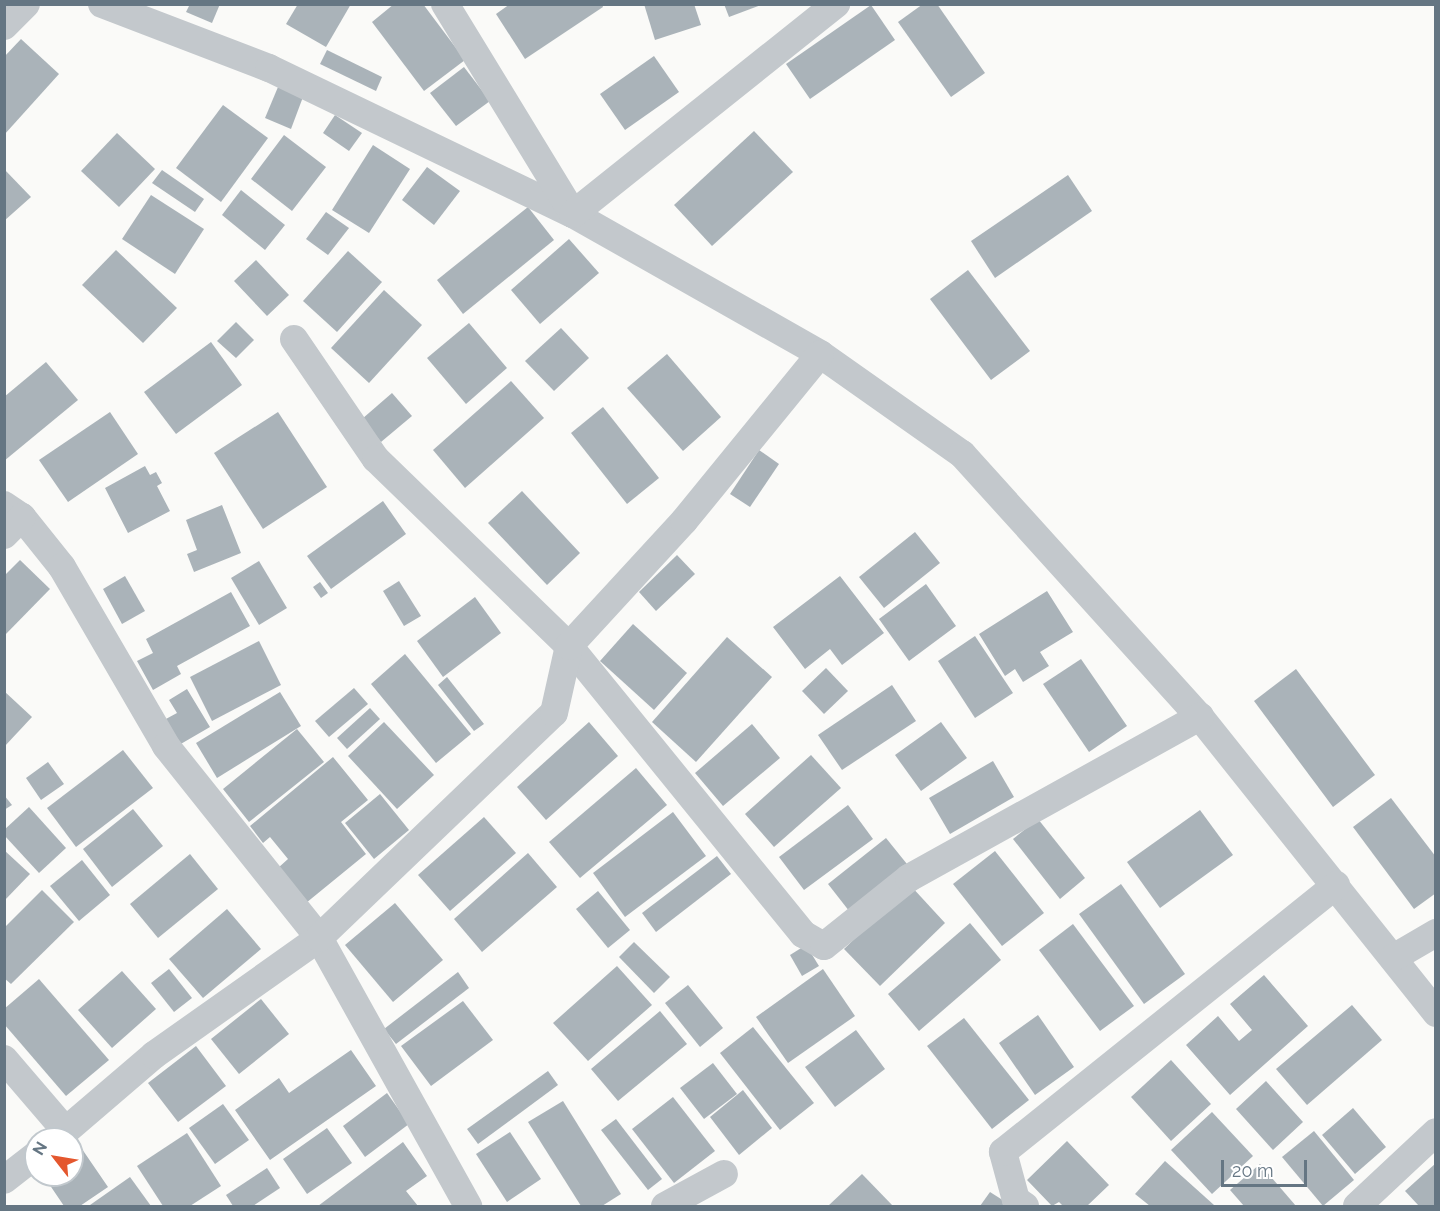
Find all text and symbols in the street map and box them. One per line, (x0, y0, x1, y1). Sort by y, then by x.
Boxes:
north arrow (24, 1127, 84, 1187)
text: N (29, 1138, 51, 1159)
scale bar (1224, 1148, 1310, 1186)
text: 20 m (1232, 1160, 1274, 1181)

